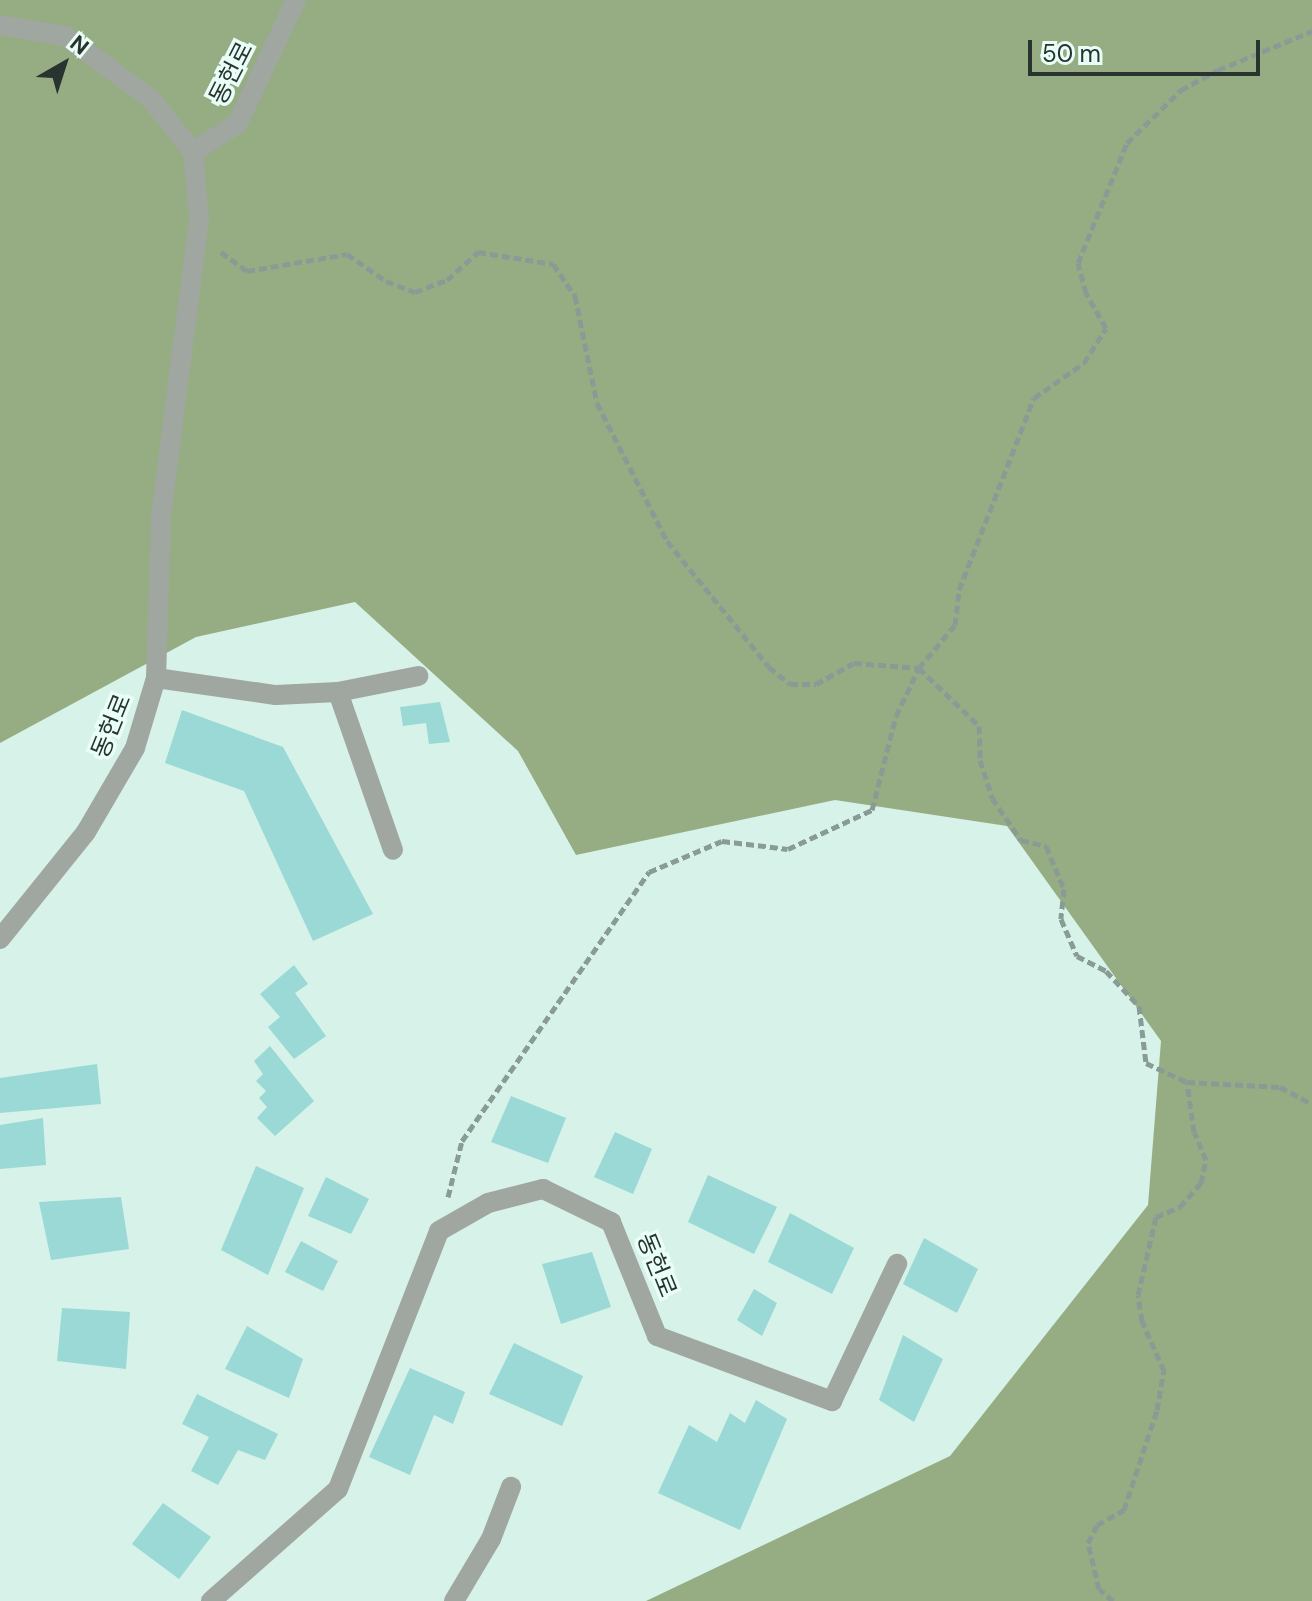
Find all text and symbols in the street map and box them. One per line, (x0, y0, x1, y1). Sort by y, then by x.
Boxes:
north arrow (24, 24, 104, 104)
scale bar (1032, 24, 1264, 74)
text: N (64, 29, 95, 61)
street label: 동헌로 (203, 37, 259, 109)
text: 50 m (1042, 38, 1101, 69)
street label: 동헌로 (85, 690, 137, 762)
street label: 동헌로 (631, 1229, 683, 1301)

